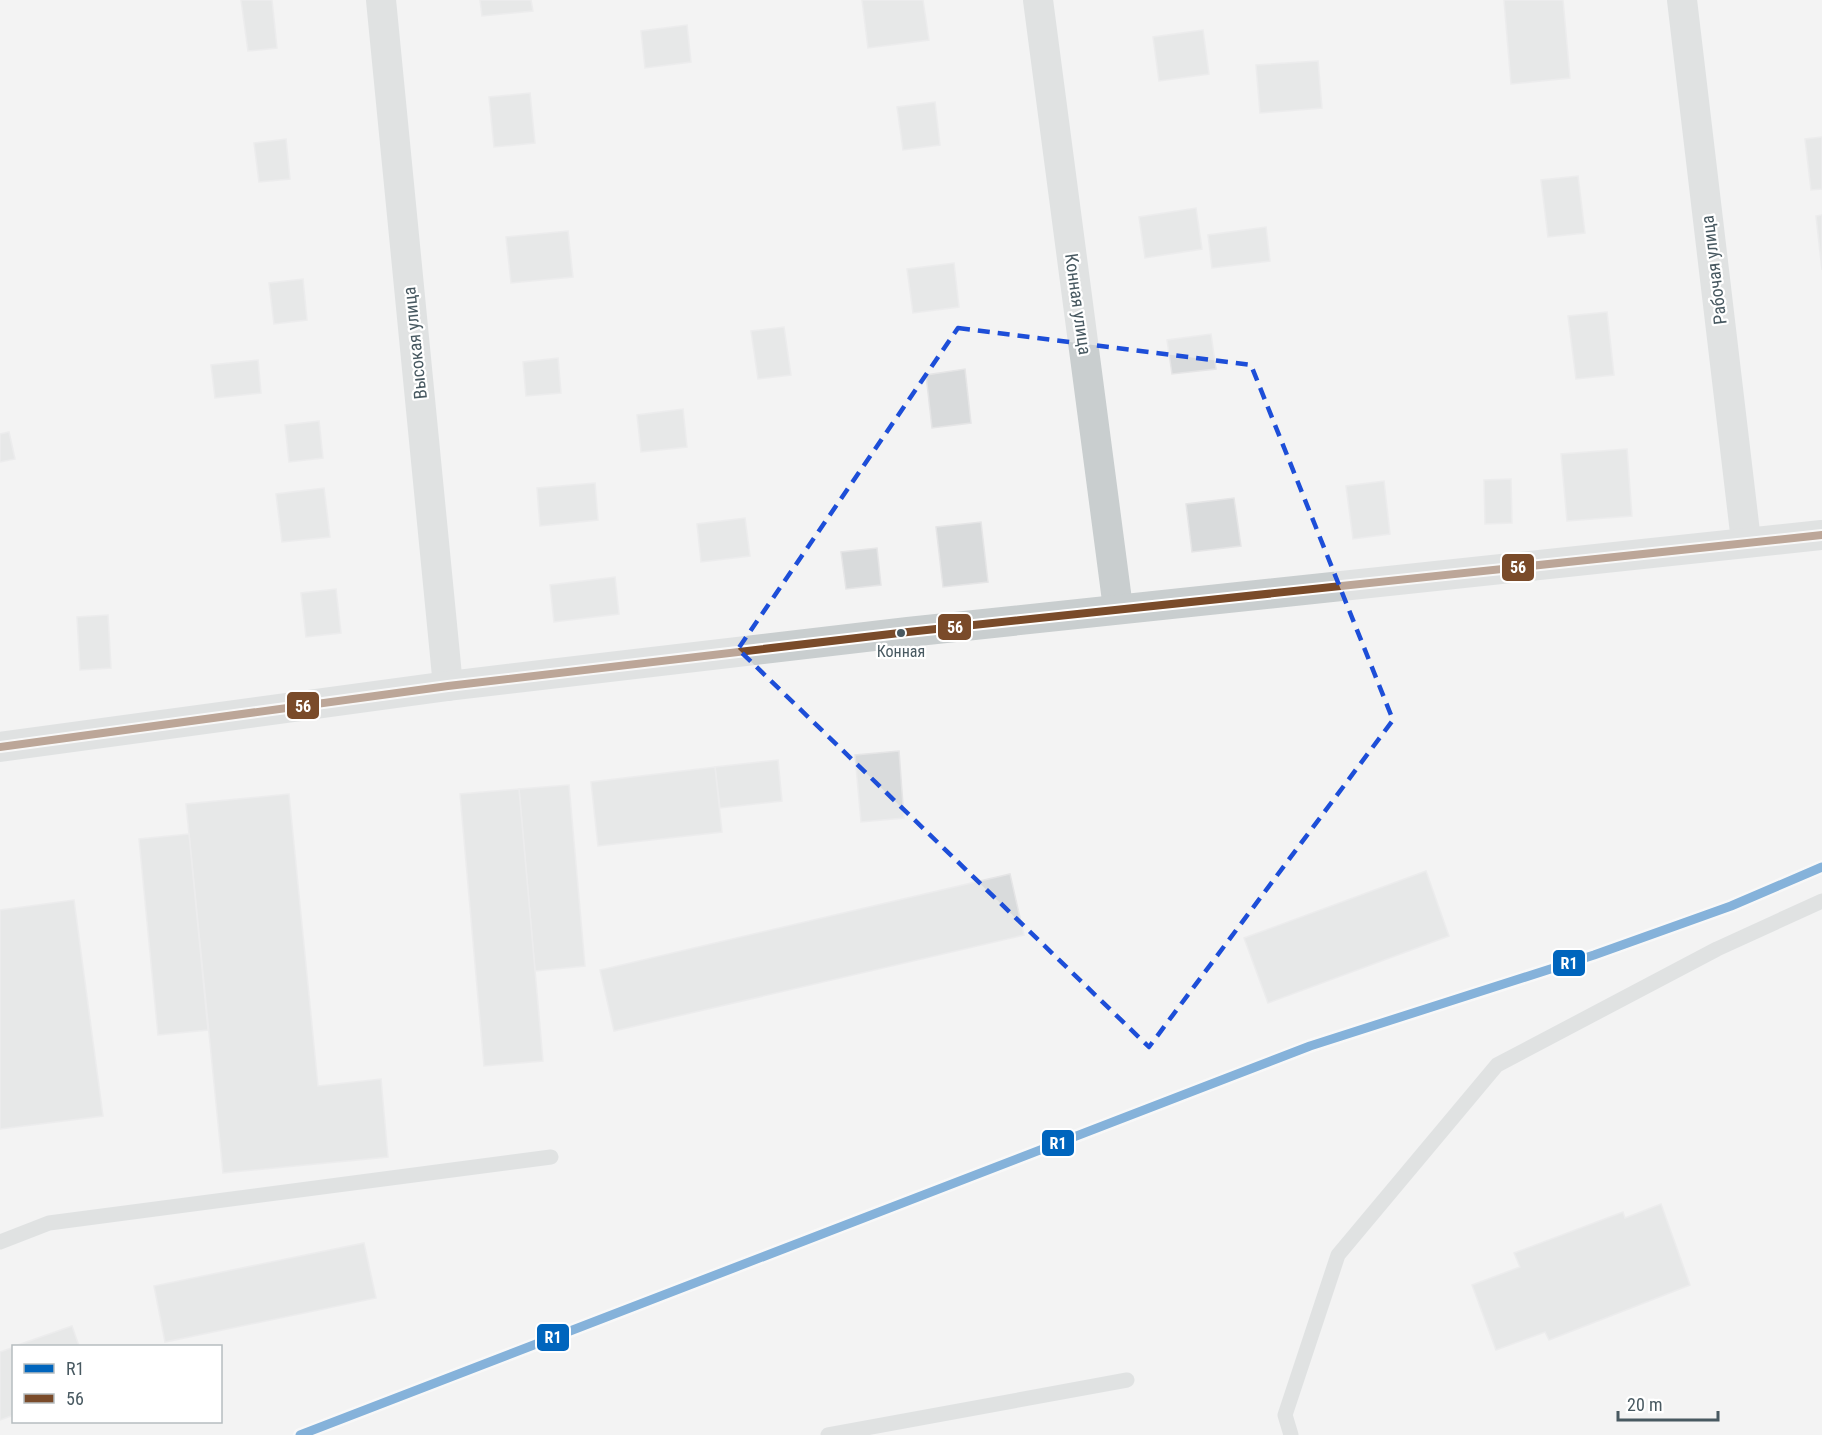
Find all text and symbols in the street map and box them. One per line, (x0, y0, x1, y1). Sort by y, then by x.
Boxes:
street label: Рабочая улица (1696, 214, 1731, 326)
street label: Конная улица (1061, 252, 1096, 356)
street label: Высокая улица (398, 286, 431, 400)
line badge: 56 (1501, 553, 1535, 582)
text: 56 (1510, 558, 1526, 577)
line badge: 56 (937, 613, 972, 641)
text: 56 (947, 618, 963, 637)
marker: Конная (895, 627, 907, 639)
place label: Конная (877, 642, 925, 661)
line badge: 56 (286, 691, 320, 720)
text: 56 (295, 697, 311, 716)
line badge: R1 (1552, 949, 1586, 977)
text: R1 (1561, 954, 1577, 973)
line badge: R1 (1041, 1129, 1075, 1157)
text: R1 (1050, 1134, 1066, 1153)
line badge: R1 (536, 1323, 570, 1352)
text: R1 (545, 1328, 561, 1347)
legend (12, 1345, 222, 1423)
text: R1 (66, 1358, 84, 1379)
scale bar (1618, 1384, 1718, 1422)
text: 56 (66, 1388, 84, 1409)
text: 20 m (1627, 1394, 1662, 1415)

